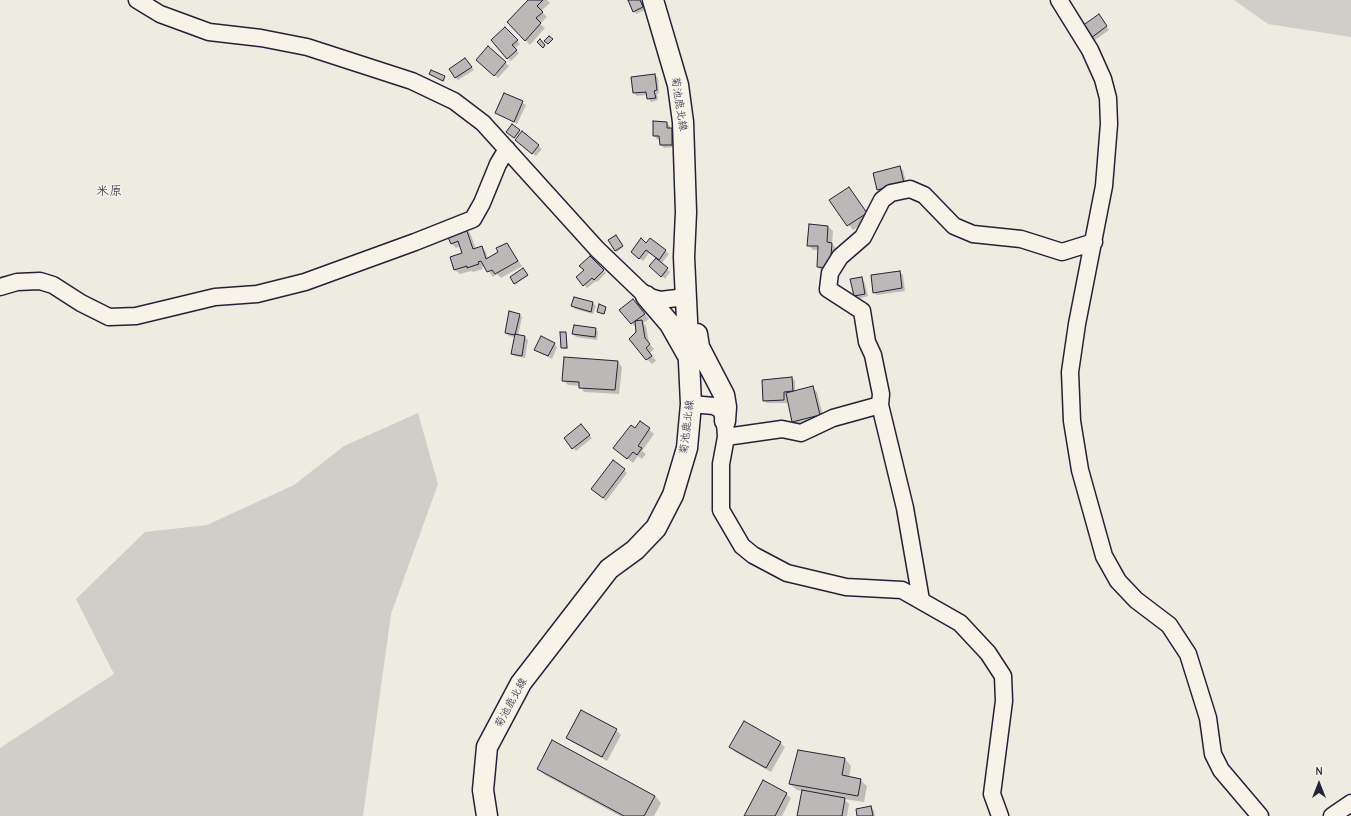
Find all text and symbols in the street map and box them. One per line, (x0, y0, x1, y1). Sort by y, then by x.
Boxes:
street label: 菊池鹿北線 (668, 76, 690, 132)
district label: 米原 (96, 183, 122, 199)
street label: 菊池鹿北線 (677, 399, 697, 455)
street label: 菊池鹿北線 (492, 676, 530, 730)
north arrow (1299, 764, 1339, 804)
text: N (1315, 765, 1323, 778)

